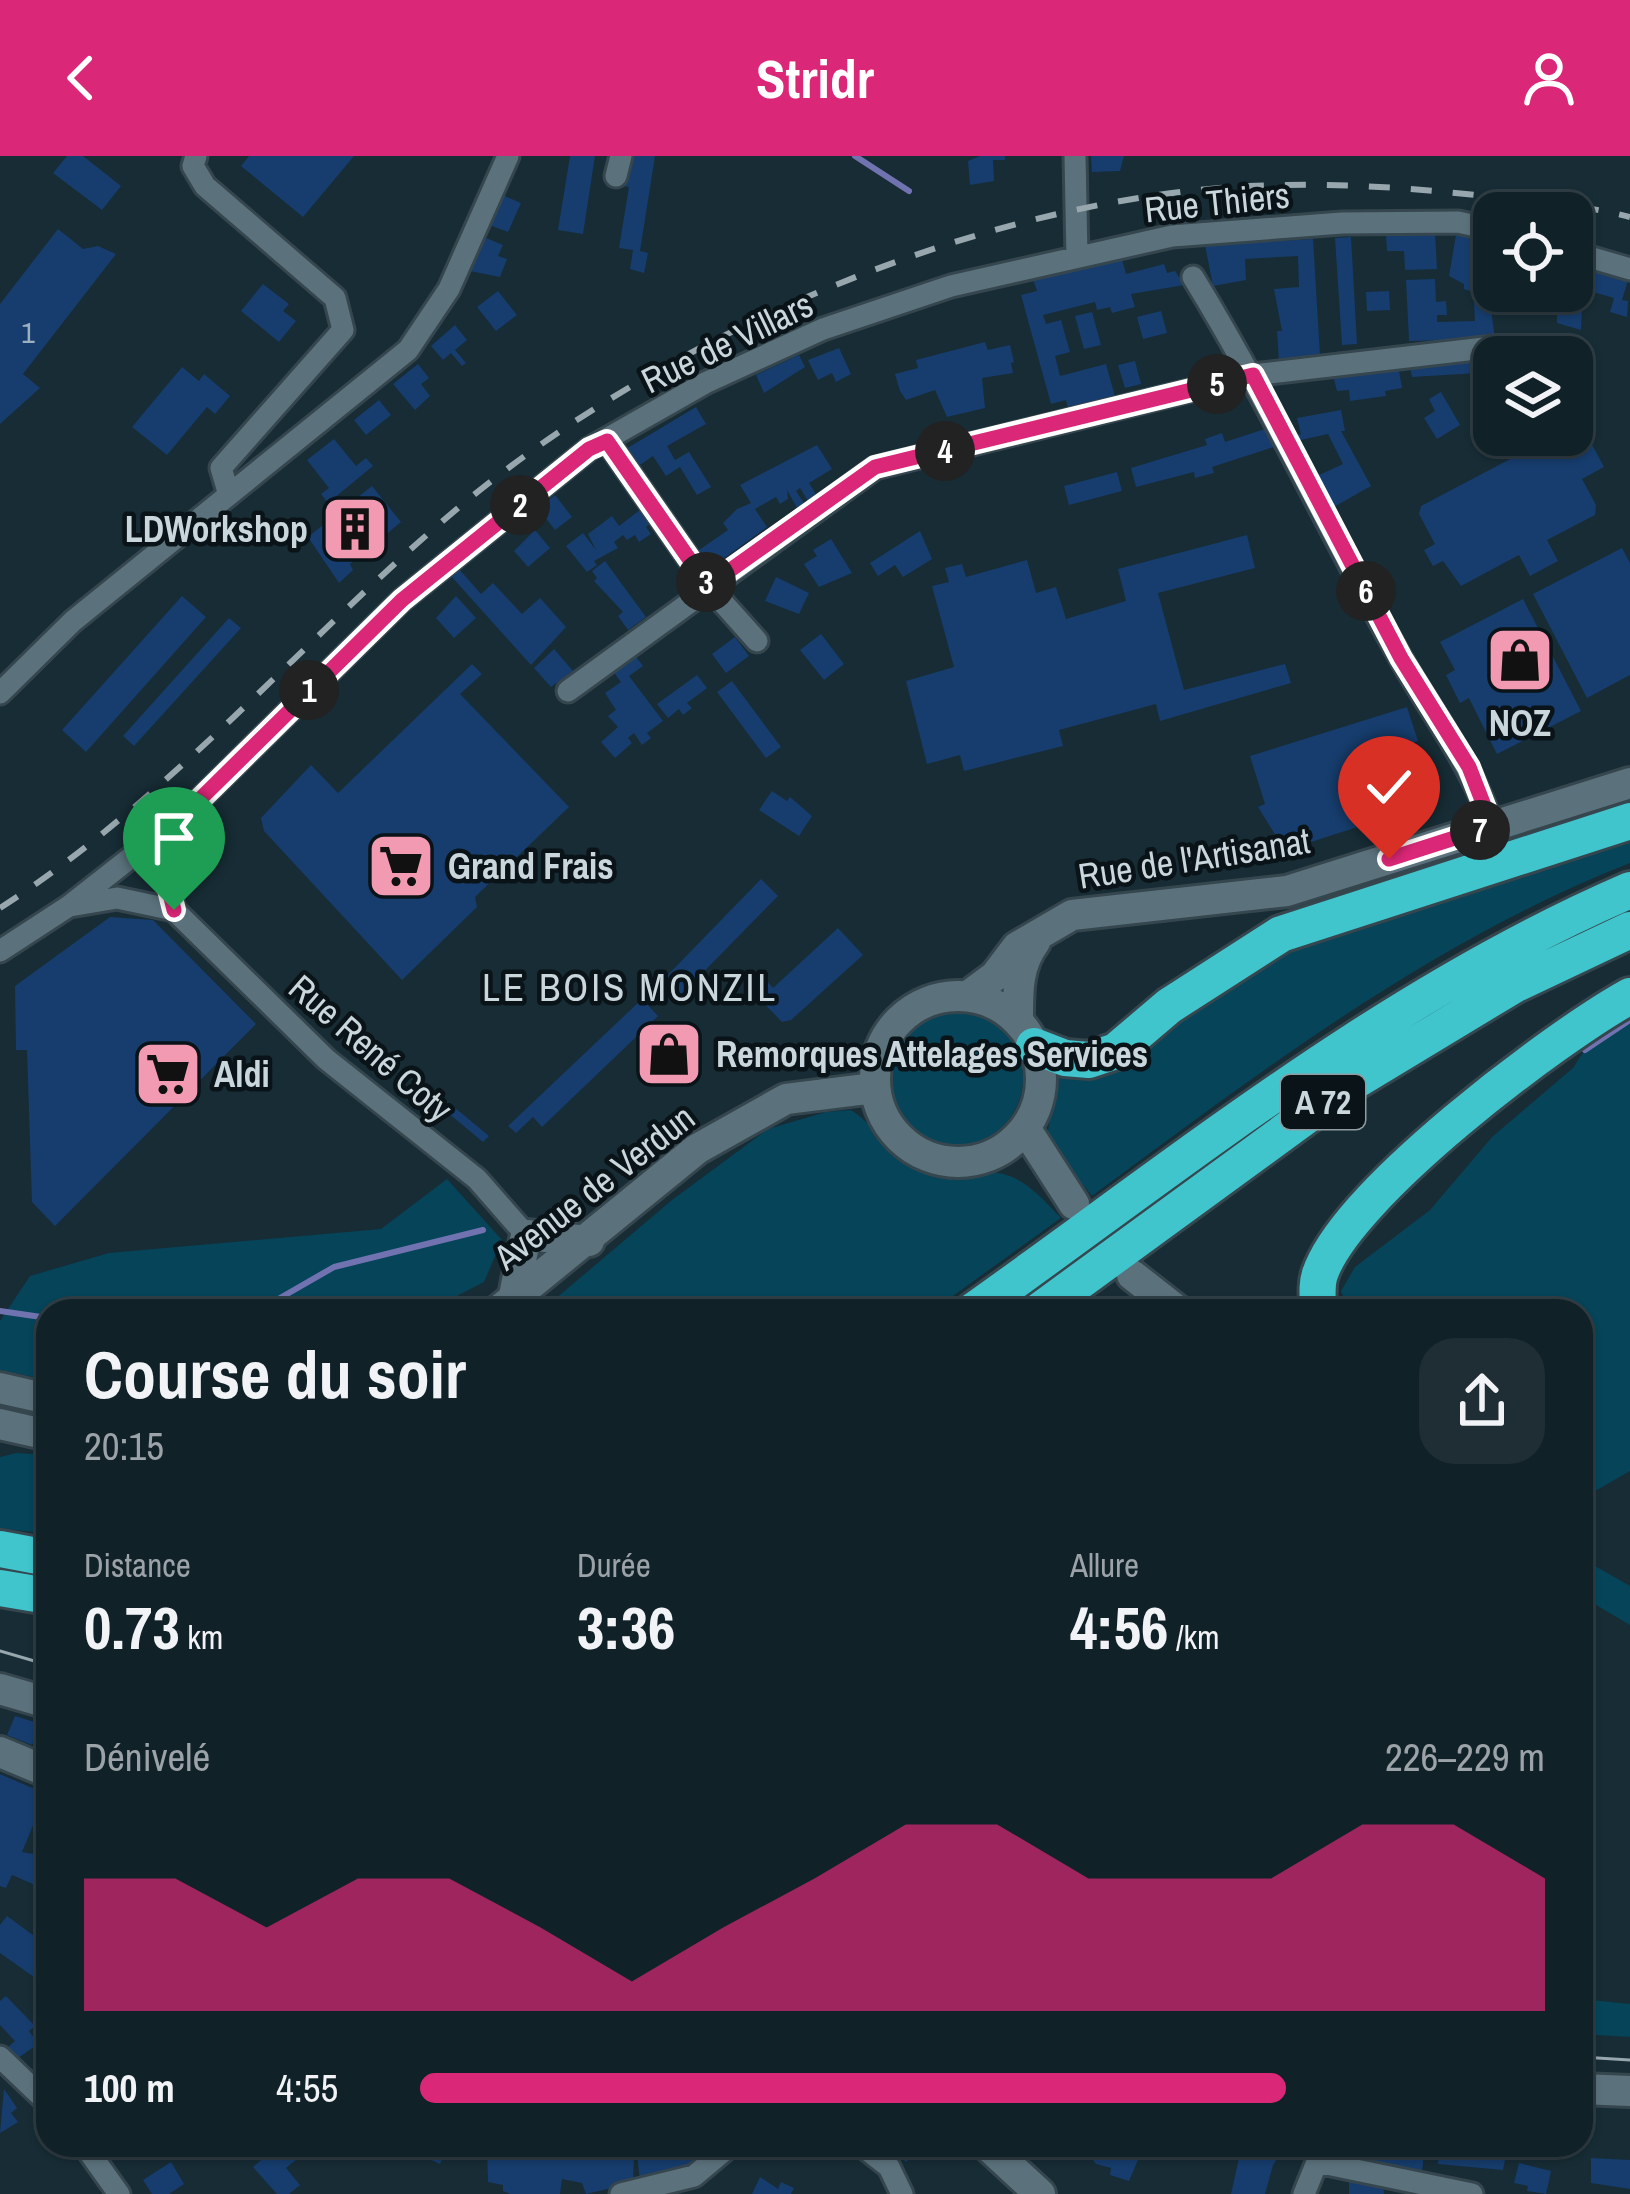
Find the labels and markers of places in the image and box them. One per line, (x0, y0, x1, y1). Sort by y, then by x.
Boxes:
pin: 5 (1187, 354, 1247, 414)
pin: 4 (915, 421, 975, 481)
pin: 2 (490, 475, 550, 535)
building icon: LDWorkshop (320, 494, 390, 564)
place label: LDWorkshop (125, 505, 308, 553)
pin: 3 (676, 552, 736, 612)
pin: 6 (1336, 561, 1396, 621)
shop icon: NOZ (1485, 625, 1555, 695)
pin: 1 (279, 660, 339, 720)
place label: NOZ (1489, 699, 1551, 747)
pin (1338, 736, 1440, 859)
pin (123, 787, 225, 910)
pin: 7 (1450, 800, 1510, 860)
supermarket icon: Grand Frais (366, 831, 436, 901)
place label: Grand Frais (448, 842, 614, 890)
shop icon: Remorques Attelages Services (634, 1019, 704, 1089)
place label: Remorques Attelages Services (716, 1030, 1148, 1078)
supermarket icon: Aldi (133, 1039, 203, 1109)
place label: Aldi (214, 1050, 270, 1098)

